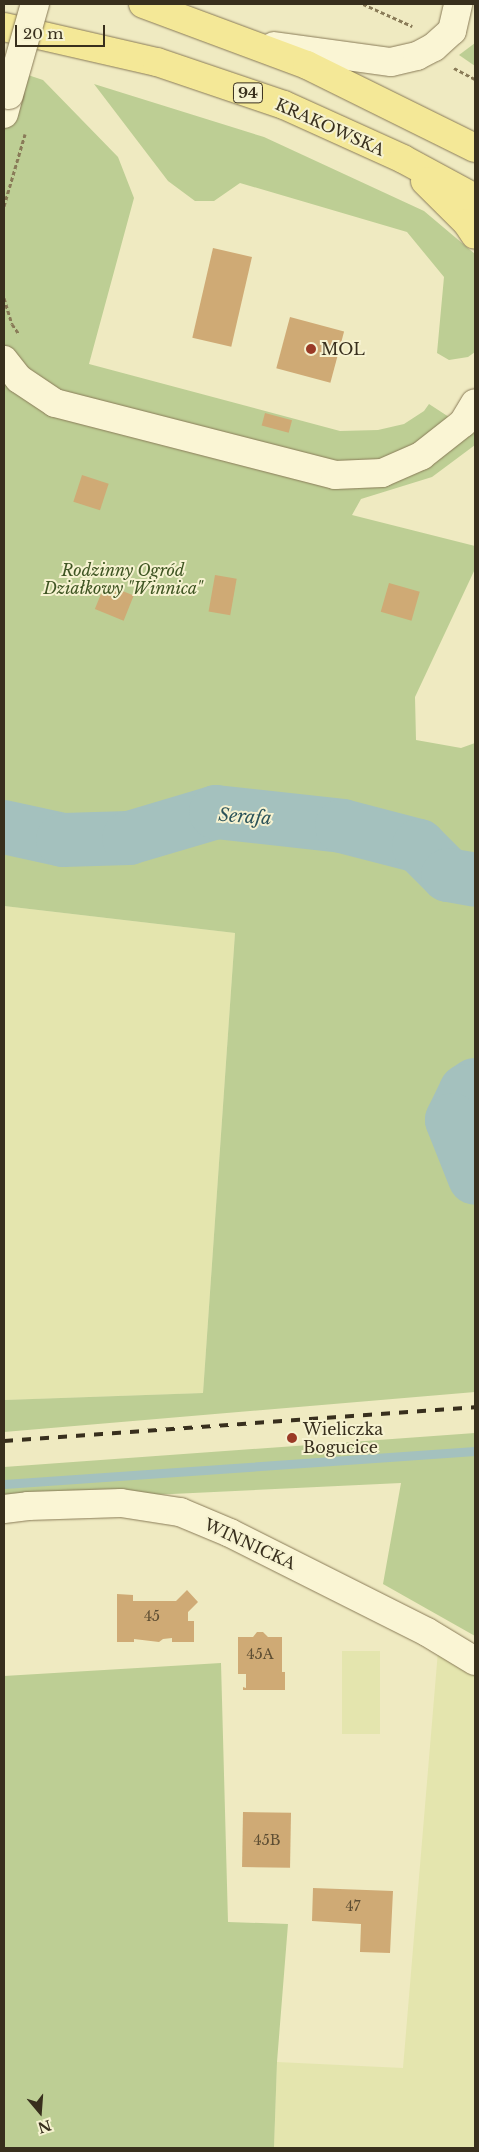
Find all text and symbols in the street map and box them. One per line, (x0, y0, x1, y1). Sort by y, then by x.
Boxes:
scale bar (18, 15, 108, 47)
text: 20 m (23, 24, 63, 43)
road number: 94 (232, 80, 264, 106)
street label: KRAKOWSKA (272, 94, 388, 160)
place label: MOL (321, 339, 365, 359)
marker: MOL (305, 343, 317, 355)
park label: Rodzinny Ogród Działkowy "Winnica" (43, 560, 203, 598)
water label: Serafa (218, 804, 272, 830)
place label: Wieliczka Bogucice (303, 1419, 383, 1457)
marker: Wieliczka Bogucice (285, 1431, 299, 1445)
street label: WINNICKA (201, 1514, 299, 1574)
house number: 45 (144, 1608, 160, 1624)
house number: 45A (247, 1646, 273, 1662)
house number: 45B (254, 1832, 280, 1848)
house number: 47 (345, 1898, 361, 1914)
north arrow (15, 2087, 65, 2137)
text: N (36, 2116, 54, 2137)

